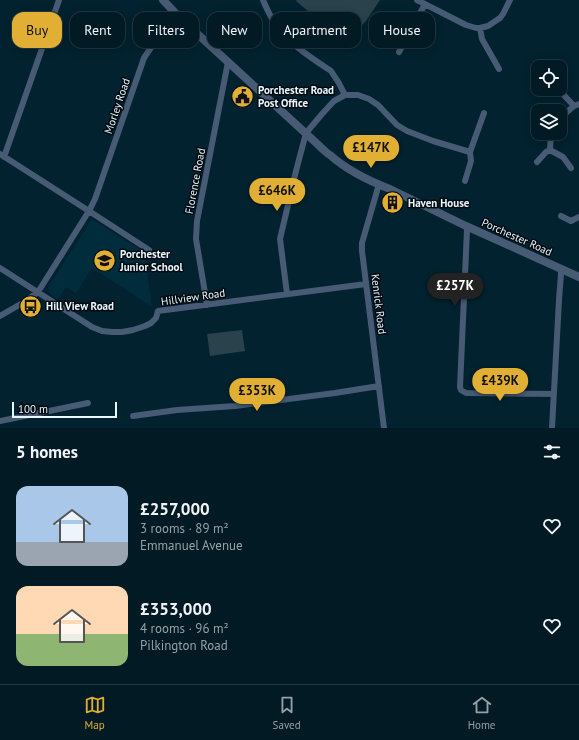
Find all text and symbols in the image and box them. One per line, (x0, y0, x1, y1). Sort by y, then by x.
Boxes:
chip: Buy (12, 12, 62, 48)
chip: Rent (70, 12, 125, 48)
chip: Filters (133, 12, 199, 48)
chip: New (207, 12, 262, 48)
chip: Apartment (270, 12, 361, 48)
chip: House (369, 12, 435, 48)
map controls (531, 60, 567, 140)
button: locate (531, 60, 567, 96)
street label: Morley Road (101, 76, 133, 136)
public building icon: Porchester Road Post Office (230, 83, 256, 109)
place label: Porchester Road Post Office (258, 83, 334, 110)
button: layers (531, 104, 567, 140)
pin: £147K (343, 135, 399, 169)
text: £147K (352, 139, 390, 156)
street label: Florence Road (182, 147, 208, 215)
pin: £646K (249, 178, 305, 212)
text: £646K (258, 182, 296, 199)
building icon: Haven House (379, 190, 405, 216)
place label: Haven House (408, 196, 470, 210)
street label: Porchester Road (480, 215, 555, 259)
school or university icon: Porchester Junior School (92, 247, 118, 273)
place label: Porchester Junior School (119, 247, 183, 274)
street label: Kenrick Road (368, 273, 390, 335)
pin: £257K (427, 273, 483, 307)
text: £257K (436, 277, 474, 294)
street label: Hillview Road (160, 286, 226, 308)
bus stop icon: Hill View Road (17, 293, 43, 319)
place label: Hill View Road (46, 299, 114, 313)
pin: £439K (472, 368, 528, 402)
text: £439K (481, 372, 519, 389)
pin: £353K (229, 378, 285, 412)
text: £353K (238, 382, 276, 399)
scale bar (12, 400, 117, 419)
text: 100 m (18, 402, 48, 416)
text: 5 homes (16, 441, 78, 463)
icon: filters (541, 441, 563, 463)
text: £257,000 (140, 498, 210, 520)
icon: home (48, 502, 96, 550)
icon: heart (541, 515, 563, 537)
text: 3 rooms · 89 m² (140, 520, 229, 537)
text: Emmanuel Avenue (140, 537, 243, 554)
text: £353,000 (140, 598, 212, 620)
icon: home (48, 602, 96, 650)
icon: heart (541, 615, 563, 637)
text: 4 rooms · 96 m² (140, 620, 229, 637)
text: Pilkington Road (140, 637, 228, 654)
tab: Map (84, 694, 106, 732)
tab: Saved (273, 694, 301, 732)
tab: Home (468, 694, 495, 732)

